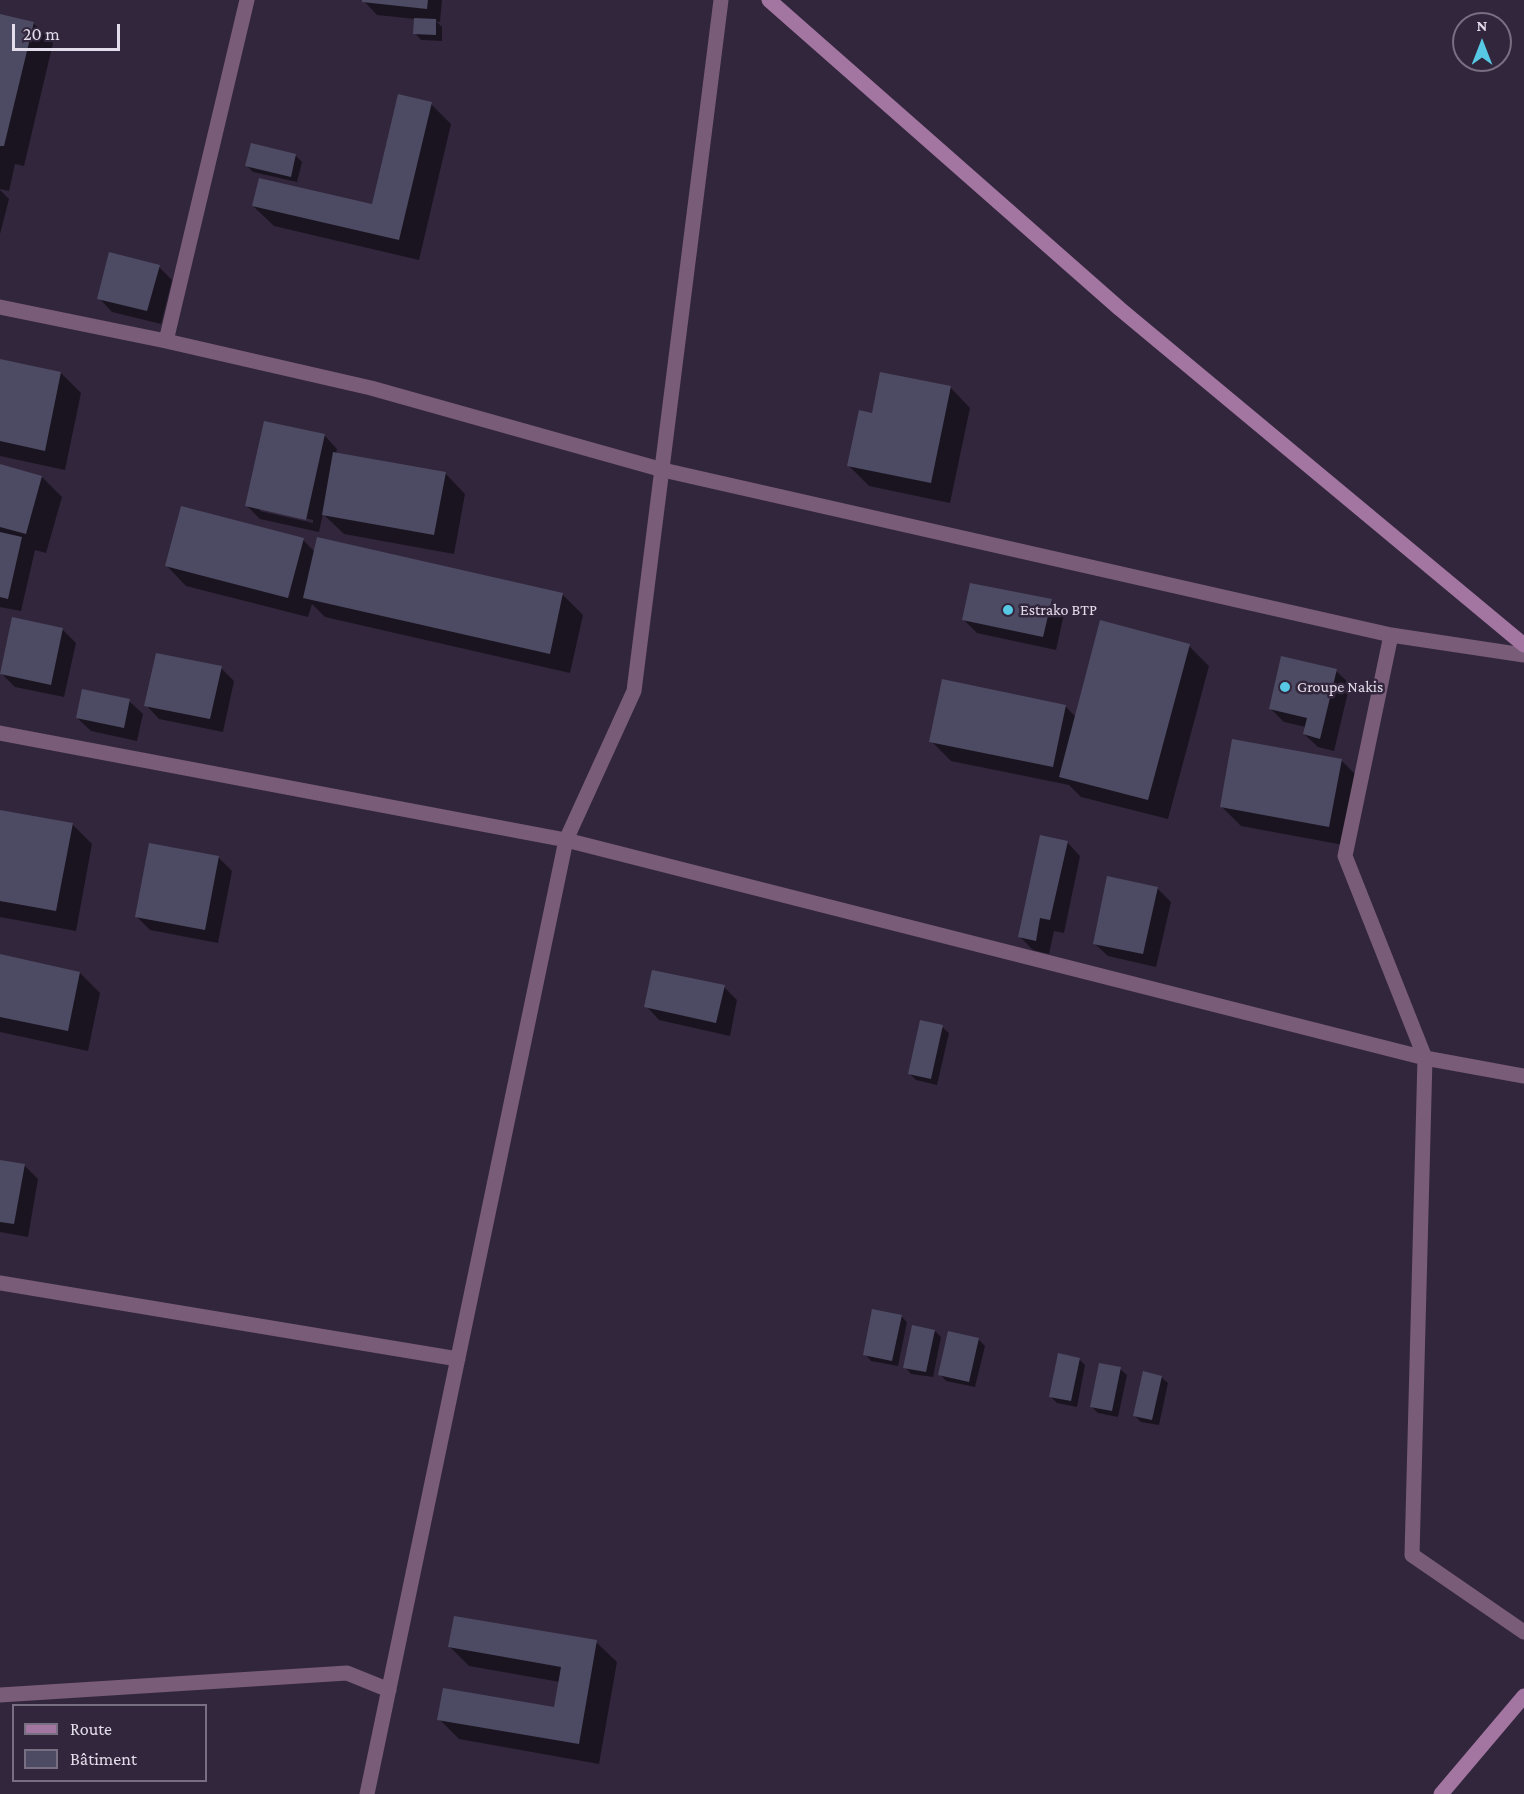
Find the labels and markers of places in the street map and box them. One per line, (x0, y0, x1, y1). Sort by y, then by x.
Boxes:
place label: Estrako BTP (1020, 600, 1097, 620)
marker: Estrako BTP (1001, 603, 1015, 617)
place label: Groupe Nakis (1297, 677, 1383, 697)
marker: Groupe Nakis (1278, 680, 1292, 694)

